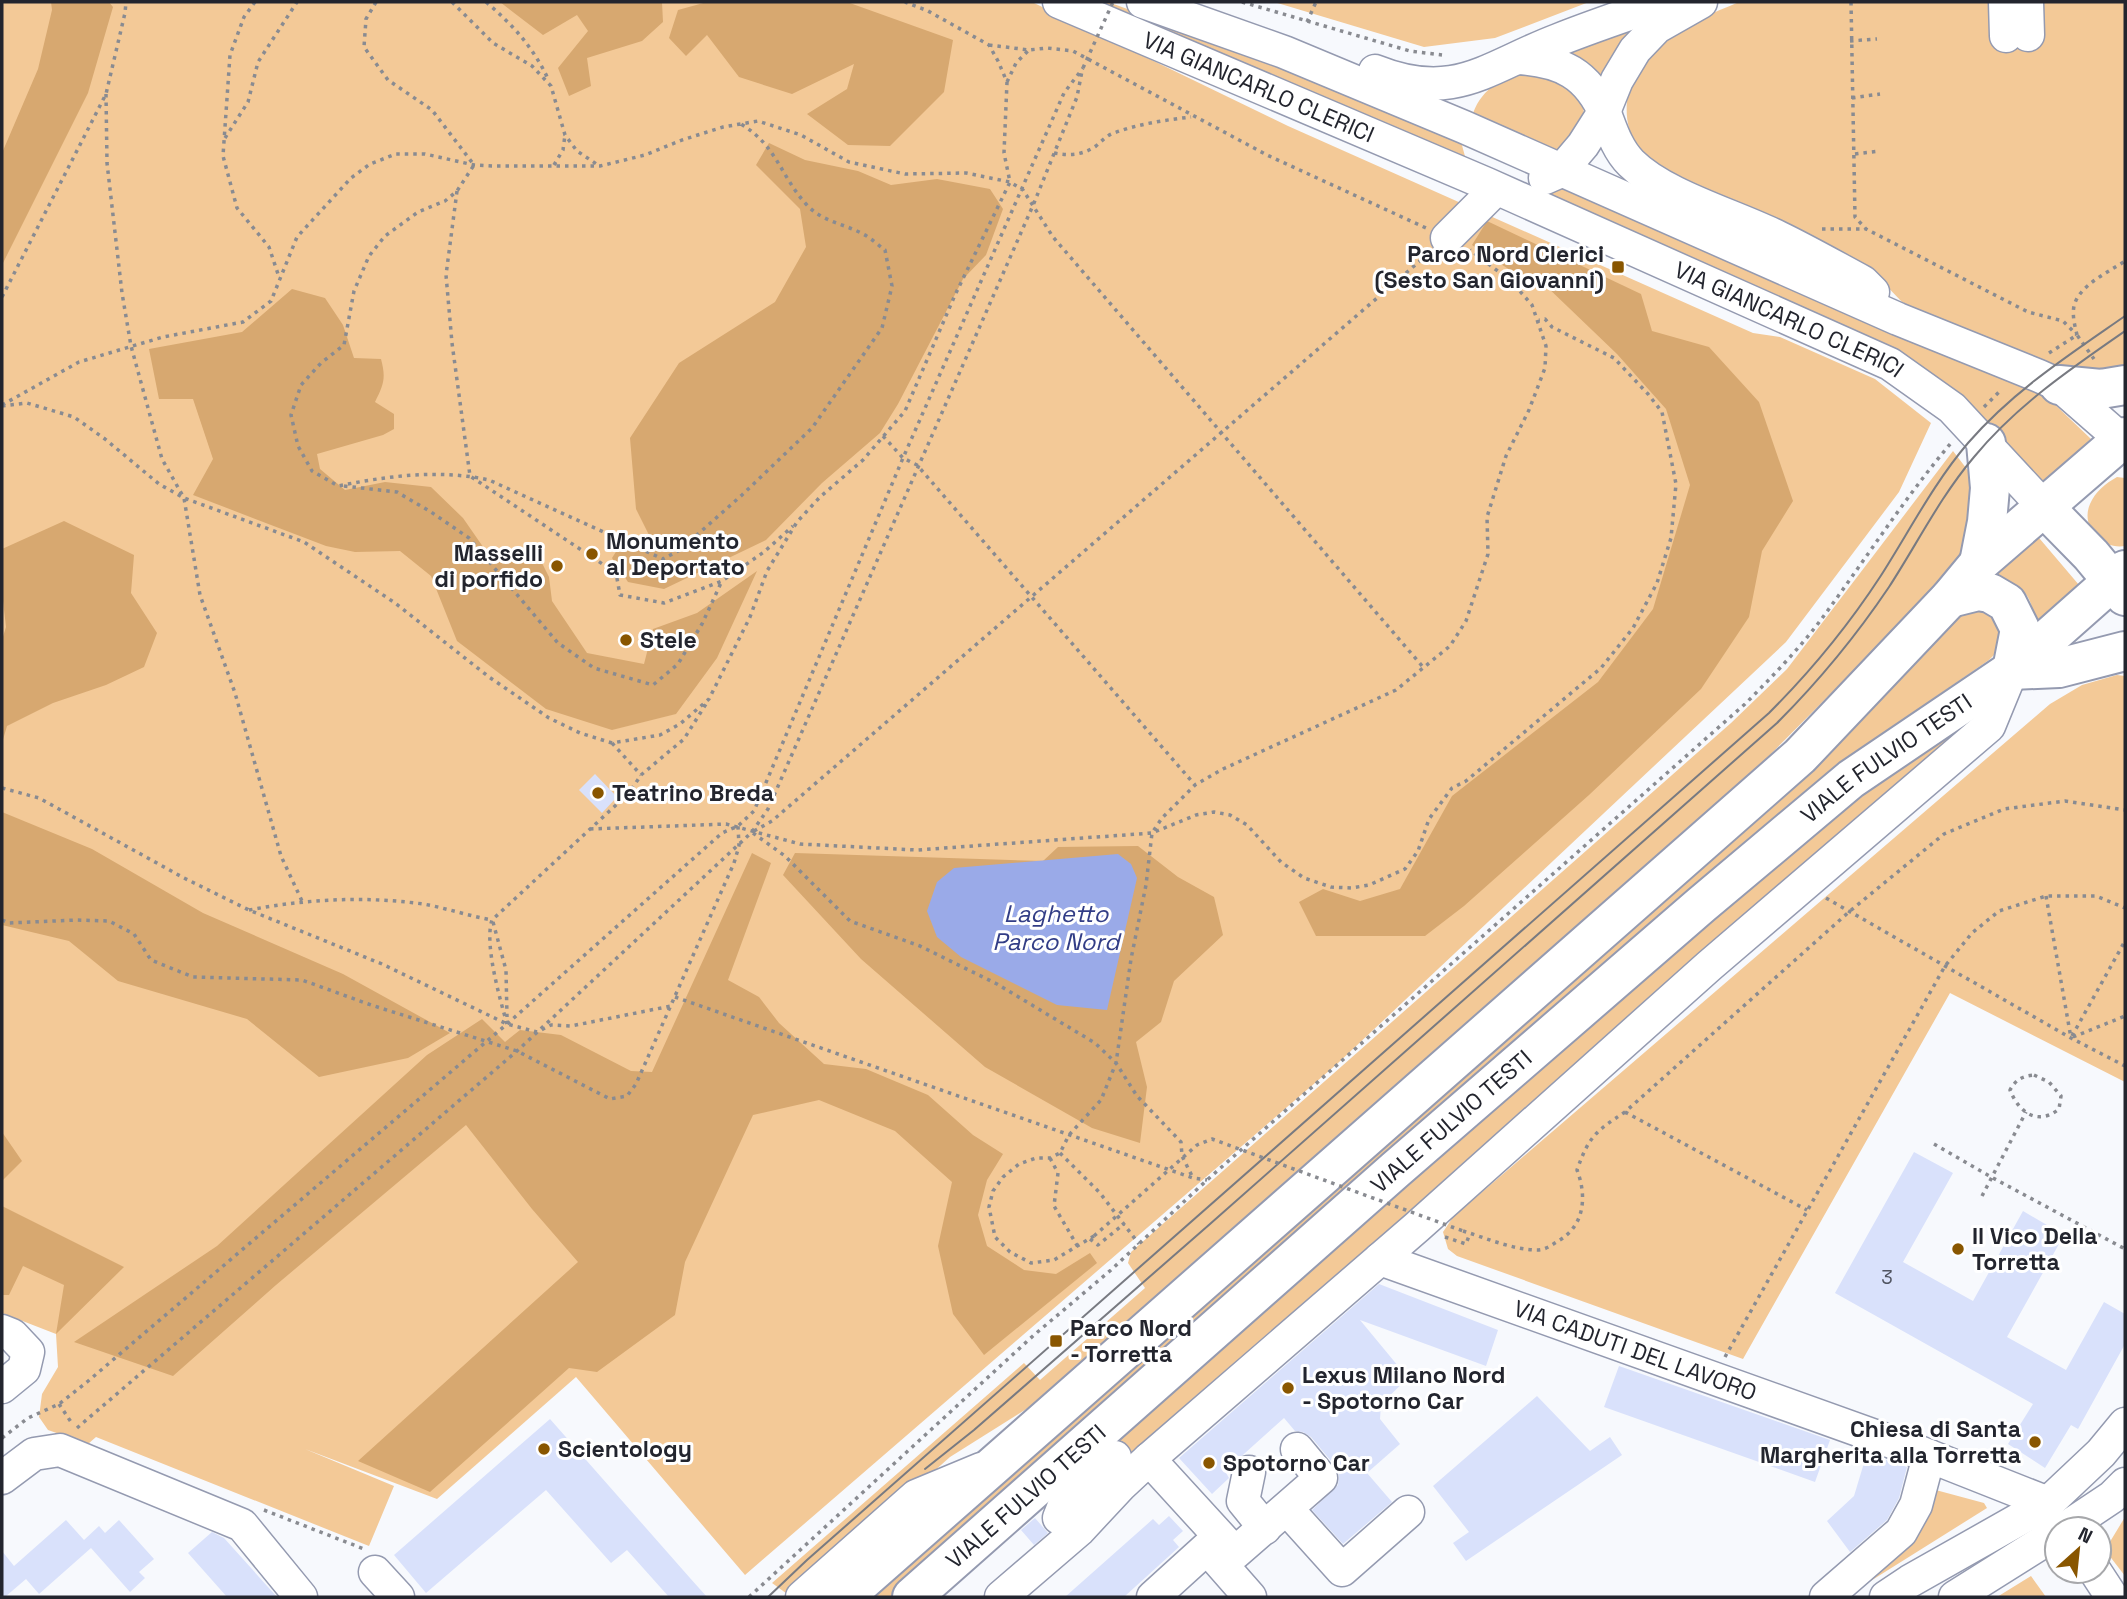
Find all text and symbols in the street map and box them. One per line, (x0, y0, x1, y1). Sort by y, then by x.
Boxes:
street label: VIA GIANCARLO CLERICI (1138, 24, 1379, 149)
place label: Parco Nord Clerici (Sesto San Giovanni) (1374, 239, 1604, 295)
street label: VIA GIANCARLO CLERICI (1670, 255, 1910, 384)
marker: Parco Nord Clerici (Sesto San Giovanni) (1610, 259, 1626, 275)
place label: Monumento al Deportato (606, 526, 745, 582)
place label: Masselli di porfido (434, 538, 543, 594)
marker: Monumento al Deportato (584, 546, 600, 562)
marker: Masselli di porfido (549, 558, 565, 574)
place label: Stele (640, 625, 697, 655)
marker: Stele (618, 632, 634, 648)
street label: VIALE FULVIO TESTI (1794, 687, 1978, 830)
place label: Teatrino Breda (612, 778, 774, 808)
marker: Teatrino Breda (590, 785, 606, 801)
water label: Laghetto Parco Nord (993, 898, 1122, 957)
street label: VIALE FULVIO TESTI (1364, 1043, 1538, 1200)
place label: Il Vico Della Torretta (1972, 1221, 2098, 1277)
marker: Il Vico Della Torretta (1950, 1241, 1966, 1257)
house number: 3 (1881, 1265, 1893, 1290)
street label: VIA CADUTI DEL LAVORO (1510, 1293, 1761, 1407)
place label: Parco Nord - Torretta (1070, 1313, 1192, 1369)
marker: Parco Nord - Torretta (1048, 1333, 1064, 1349)
place label: Lexus Milano Nord - Spotorno Car (1302, 1360, 1505, 1416)
marker: Lexus Milano Nord - Spotorno Car (1280, 1380, 1296, 1396)
place label: Chiesa di Santa Margherita alla Torretta (1760, 1414, 2021, 1470)
street label: VIALE FULVIO TESTI (940, 1418, 1112, 1575)
place label: Scientology (558, 1434, 692, 1464)
marker: Chiesa di Santa Margherita alla Torretta (2027, 1434, 2043, 1450)
marker: Scientology (536, 1441, 552, 1457)
place label: Spotorno Car (1223, 1448, 1370, 1478)
marker: Spotorno Car (1201, 1455, 1217, 1471)
north arrow (2043, 1515, 2113, 1585)
text: N (2074, 1521, 2097, 1549)

